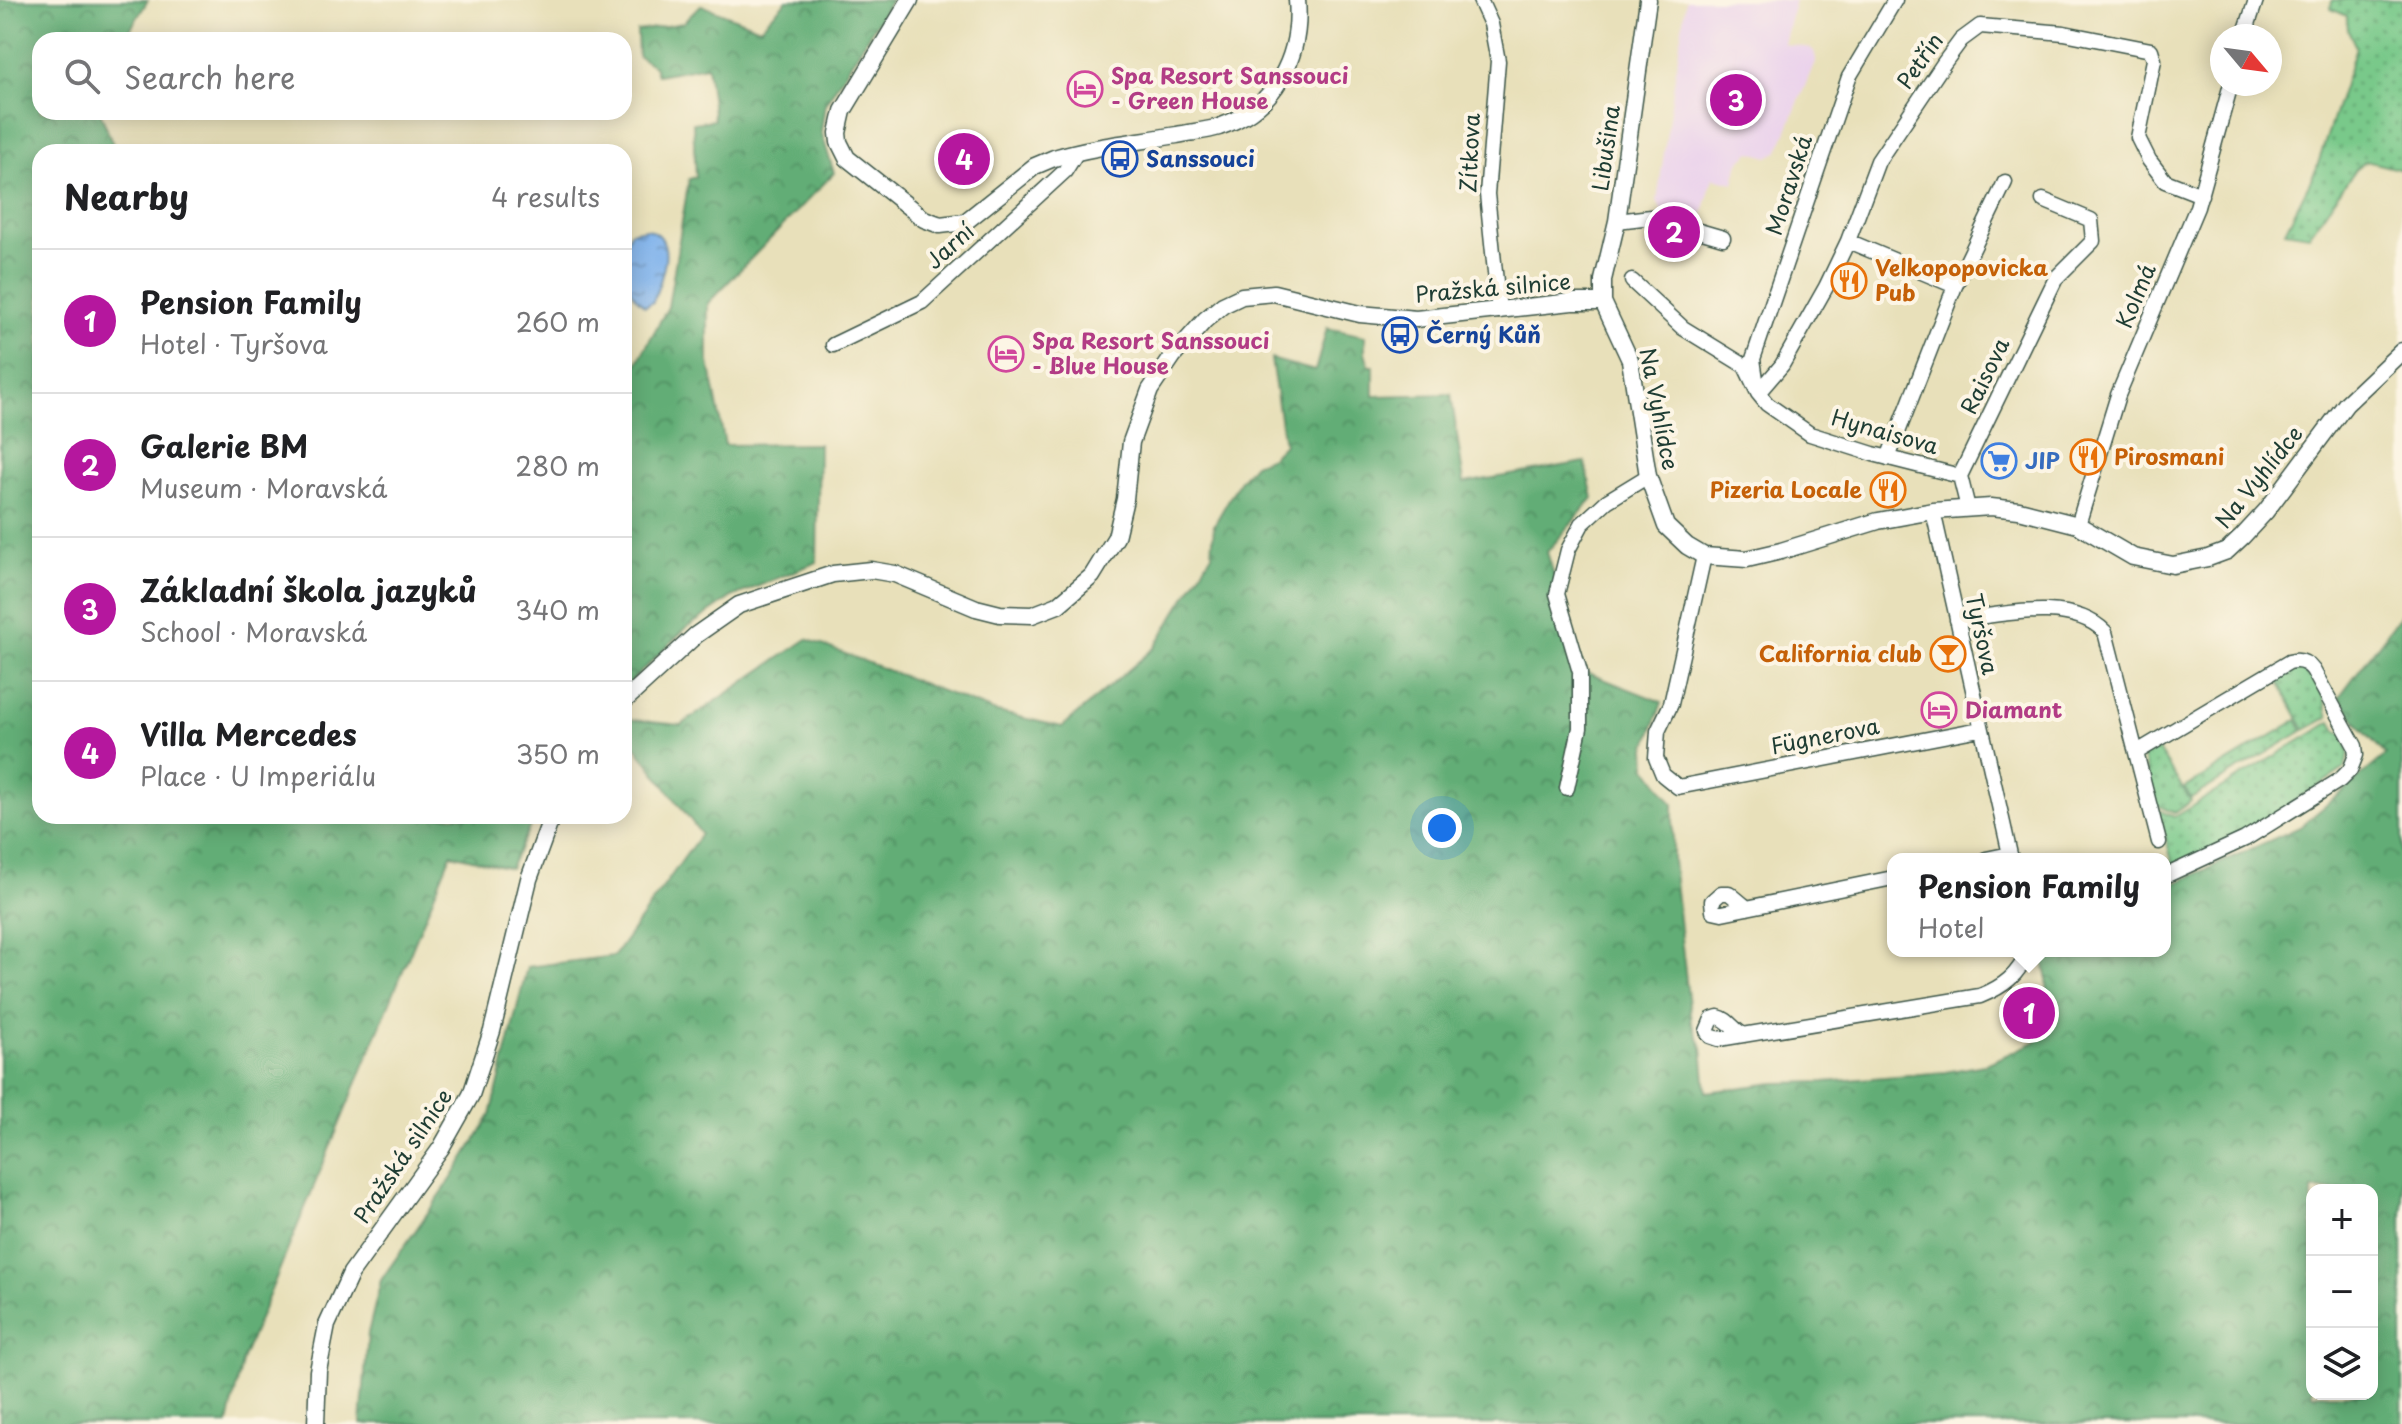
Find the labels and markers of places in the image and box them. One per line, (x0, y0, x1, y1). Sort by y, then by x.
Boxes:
place label: Spa Resort Sanssouci - Green House (1111, 58, 1349, 116)
hotel icon: Spa Resort Sanssouci - Green House (1066, 70, 1104, 108)
pin: 3 (1710, 70, 1762, 130)
pin: 4 (938, 129, 990, 189)
bus stop icon: Sanssouci (1101, 140, 1139, 178)
place label: Sanssouci (1146, 141, 1255, 174)
pin: 2 (1648, 202, 1700, 262)
place label: Velkopopovicka Pub (1875, 250, 2048, 308)
restaurant icon: Velkopopovicka Pub (1830, 262, 1868, 300)
bus stop icon: Černý Kůň (1381, 316, 1419, 354)
place label: Černý Kůň (1426, 317, 1541, 350)
place label: Spa Resort Sanssouci - Blue House (1032, 323, 1270, 381)
hotel icon: Spa Resort Sanssouci - Blue House (987, 335, 1025, 373)
restaurant icon: Pirosmani (2069, 438, 2107, 476)
place label: Pirosmani (2114, 439, 2224, 472)
supermarket icon: JIP (1980, 442, 2018, 480)
place label: JIP (2025, 443, 2060, 476)
restaurant icon: Pizeria Locale (1869, 471, 1907, 509)
place label: Pizeria Locale (1710, 472, 1863, 505)
bar icon: California club (1929, 635, 1967, 673)
place label: California club (1759, 636, 1922, 669)
hotel icon: Diamant (1920, 691, 1958, 729)
place label: Diamant (1965, 692, 2063, 725)
pin: 1 (2003, 983, 2055, 1043)

